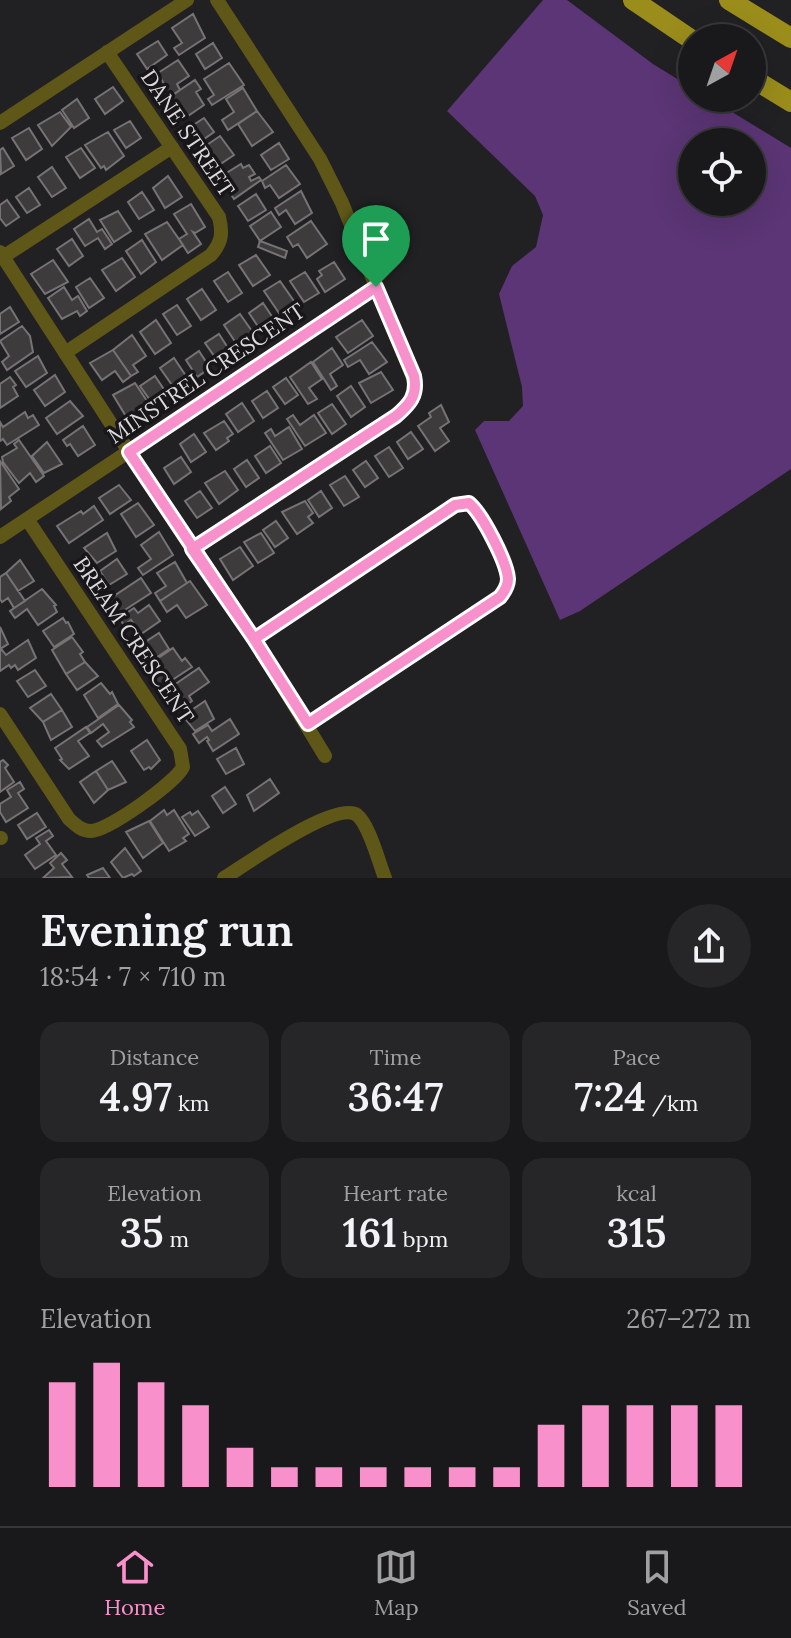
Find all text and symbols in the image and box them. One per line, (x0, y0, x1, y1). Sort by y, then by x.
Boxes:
north arrow (678, 24, 766, 112)
map controls (678, 24, 766, 216)
street label: DANE STREET (135, 64, 241, 202)
button: locate (678, 128, 766, 216)
pin (342, 205, 410, 287)
icon: arrive (354, 217, 398, 261)
street label: MINSTREL CRESCENT (102, 296, 310, 450)
street label: BREAM CRESCENT (68, 551, 200, 729)
text: Evening run (40, 902, 293, 958)
button: share (667, 904, 751, 988)
text: 18:54 · 7 × 710 m (40, 960, 226, 993)
text: Distance (110, 1043, 199, 1071)
text: Time (370, 1043, 421, 1071)
text: Pace (612, 1043, 661, 1071)
text: 4.97 (100, 1071, 172, 1122)
text: 36:47 (348, 1071, 443, 1122)
text: 7:24 (575, 1071, 646, 1122)
text: km (172, 1089, 209, 1117)
text: /km (646, 1089, 698, 1117)
text: Elevation (107, 1179, 202, 1207)
text: Heart rate (343, 1179, 448, 1207)
text: kcal (616, 1179, 657, 1207)
text: 35 (120, 1207, 164, 1258)
text: 161 (343, 1207, 397, 1258)
text: 315 (607, 1207, 666, 1258)
text: m (164, 1225, 189, 1253)
text: bpm (397, 1225, 448, 1253)
text: Elevation (40, 1302, 152, 1335)
text: 267–272 m (626, 1302, 751, 1335)
tab: Home (104, 1545, 165, 1621)
tab: Map (374, 1545, 419, 1621)
tab: Saved (627, 1545, 687, 1621)

